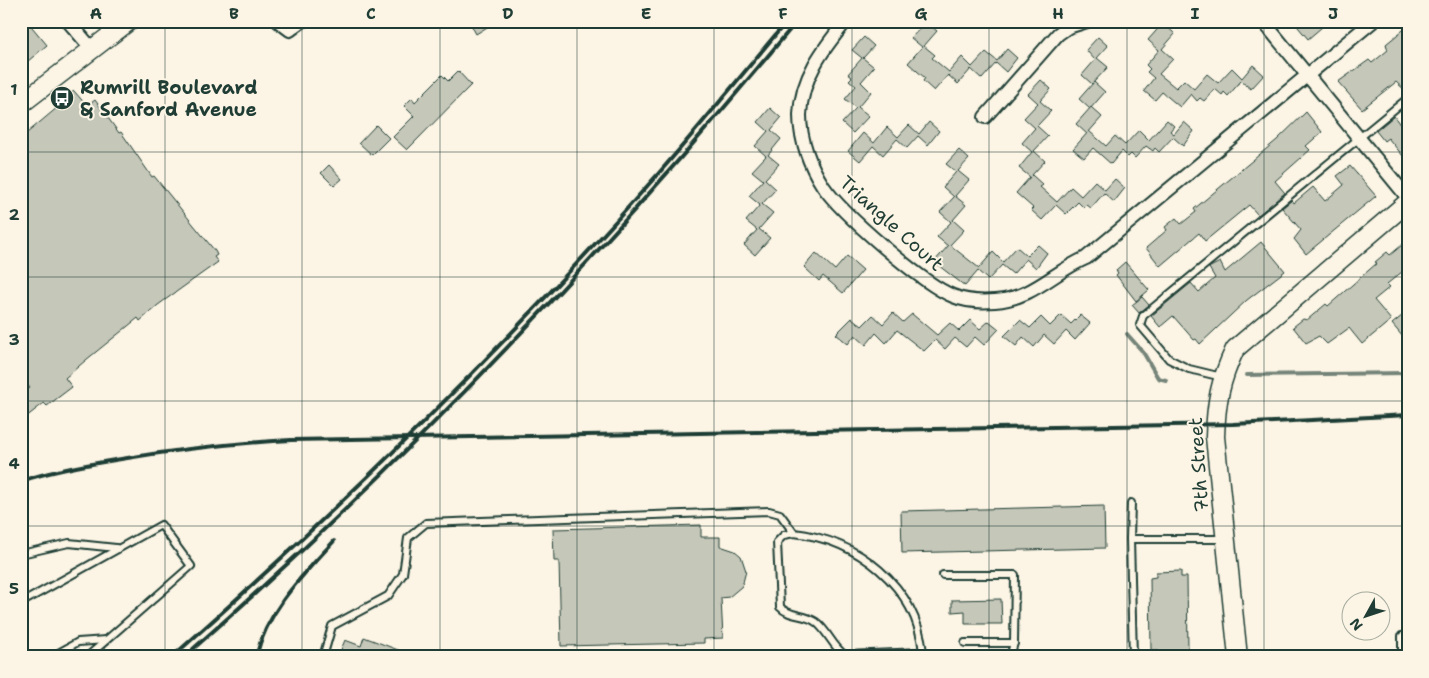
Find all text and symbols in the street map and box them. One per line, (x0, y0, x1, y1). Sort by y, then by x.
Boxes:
text: A (90, 3, 102, 24)
text: B (229, 3, 239, 24)
text: C (366, 3, 376, 24)
text: D (502, 3, 514, 24)
text: E (641, 3, 651, 24)
text: F (778, 3, 788, 24)
text: G (915, 3, 928, 24)
text: H (1052, 3, 1064, 24)
text: I (1191, 3, 1200, 24)
text: J (1328, 3, 1338, 24)
place label: Rumrill Boulevard & Sanford Avenue (80, 75, 258, 122)
text: 1 (10, 79, 18, 100)
bus stop icon: Rumrill Boulevard & Sanford Avenue (49, 85, 75, 111)
street label: Triangle Court (834, 170, 949, 277)
text: 2 (8, 204, 20, 225)
text: 3 (8, 329, 20, 350)
street label: 7th Street (1183, 417, 1214, 513)
text: 4 (8, 453, 20, 474)
text: 5 (9, 578, 19, 599)
north arrow (1342, 590, 1392, 640)
text: N (1346, 614, 1367, 634)

